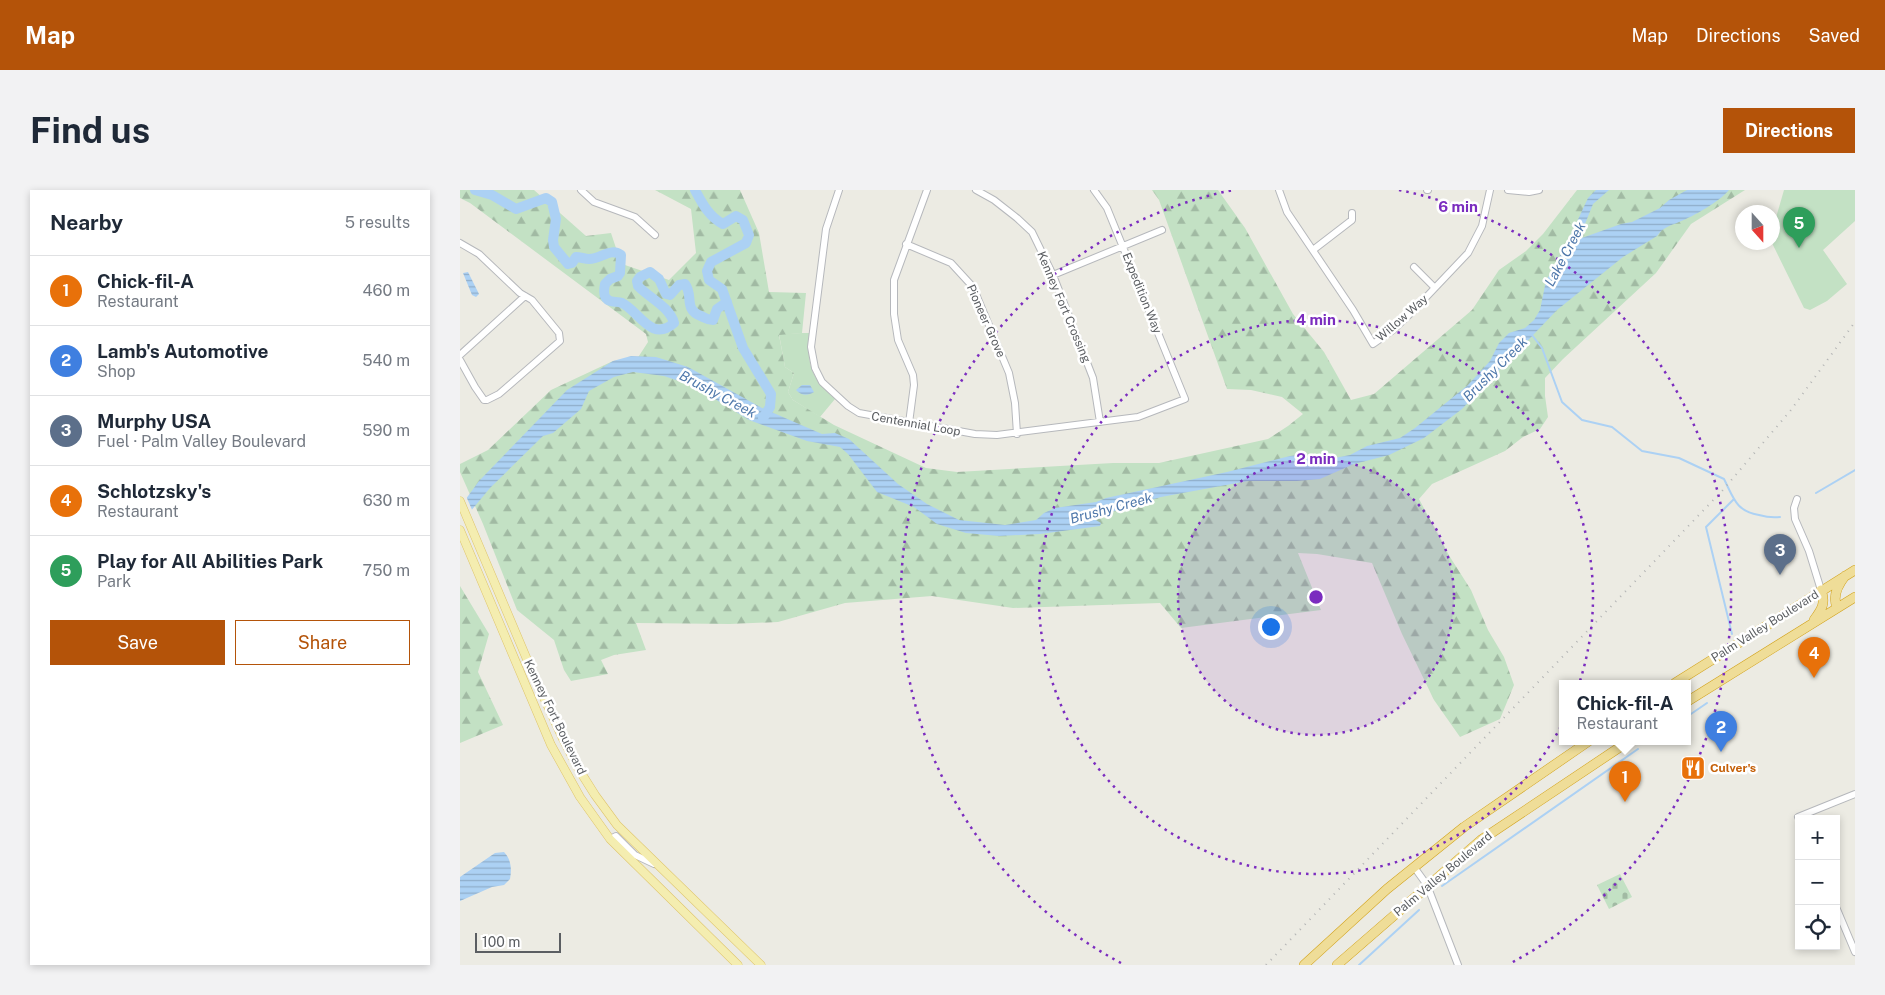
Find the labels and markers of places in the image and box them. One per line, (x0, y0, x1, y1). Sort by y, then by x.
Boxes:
pin: 5 (1783, 207, 1815, 248)
pin: 3 (1764, 534, 1796, 575)
centre of rings (1307, 588, 1325, 606)
pin: 4 (1798, 637, 1830, 678)
pin: 2 (1705, 711, 1737, 752)
restaurant icon: Culver's (1680, 755, 1706, 781)
pin: 1 (1609, 761, 1641, 802)
place label: Culver's (1710, 761, 1756, 775)

